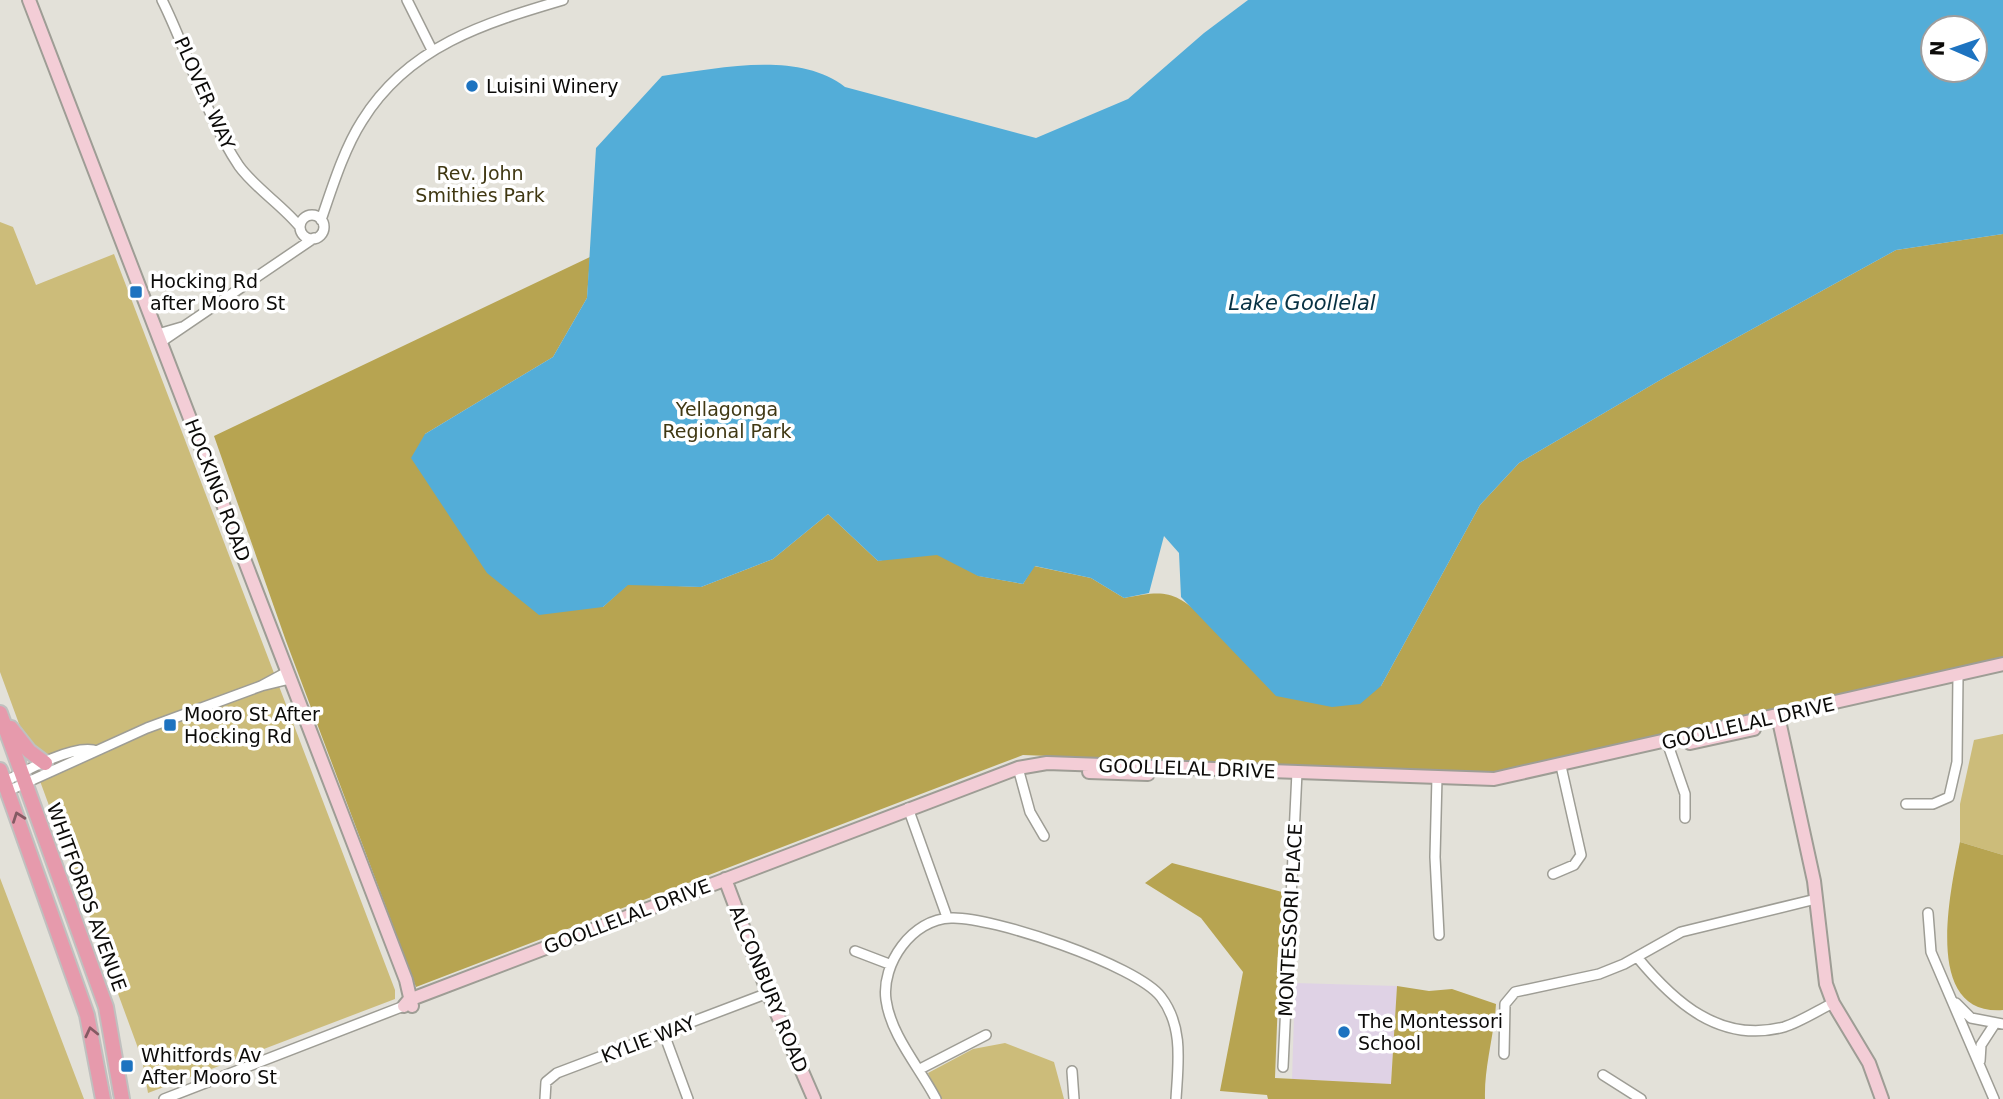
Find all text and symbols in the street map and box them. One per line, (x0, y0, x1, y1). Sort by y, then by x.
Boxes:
north arrow (1919, 14, 1989, 84)
street label: PLOVER WAY (170, 33, 240, 153)
text: N (1926, 40, 1948, 57)
place label: Luisini Winery (486, 75, 619, 97)
marker: Luisini Winery (464, 78, 480, 94)
park label: Rev. John Smithies Park (415, 162, 545, 206)
place label: Hocking Rd after Mooro St (150, 270, 285, 314)
marker: Hocking Rd after Mooro St (128, 284, 144, 300)
water label: Lake Goollelal (1228, 291, 1376, 315)
park label: Yellagonga Regional Park (662, 398, 792, 442)
street label: HOCKING ROAD (181, 416, 255, 564)
street label: GOOLLELAL DRIVE (1659, 692, 1837, 754)
place label: Mooro St After Hocking Rd (184, 703, 320, 747)
marker: Mooro St After Hocking Rd (162, 717, 178, 733)
street label: GOOLLELAL DRIVE (1098, 754, 1276, 782)
street label: WHITFORDS AVENUE (43, 800, 131, 994)
one-way arrow (12, 811, 26, 823)
street label: MONTESSORI PLACE (1274, 823, 1306, 1017)
street label: GOOLLELAL DRIVE (540, 874, 714, 958)
street label: ALCONBURY ROAD (725, 902, 813, 1076)
place label: The Montessori School (1357, 1010, 1503, 1054)
street label: KYLIE WAY (598, 1011, 698, 1067)
marker: The Montessori School (1336, 1024, 1352, 1040)
one-way arrow (85, 1026, 99, 1038)
place label: Whitfords Av After Mooro St (141, 1044, 277, 1088)
marker: Whitfords Av After Mooro St (119, 1058, 135, 1074)

